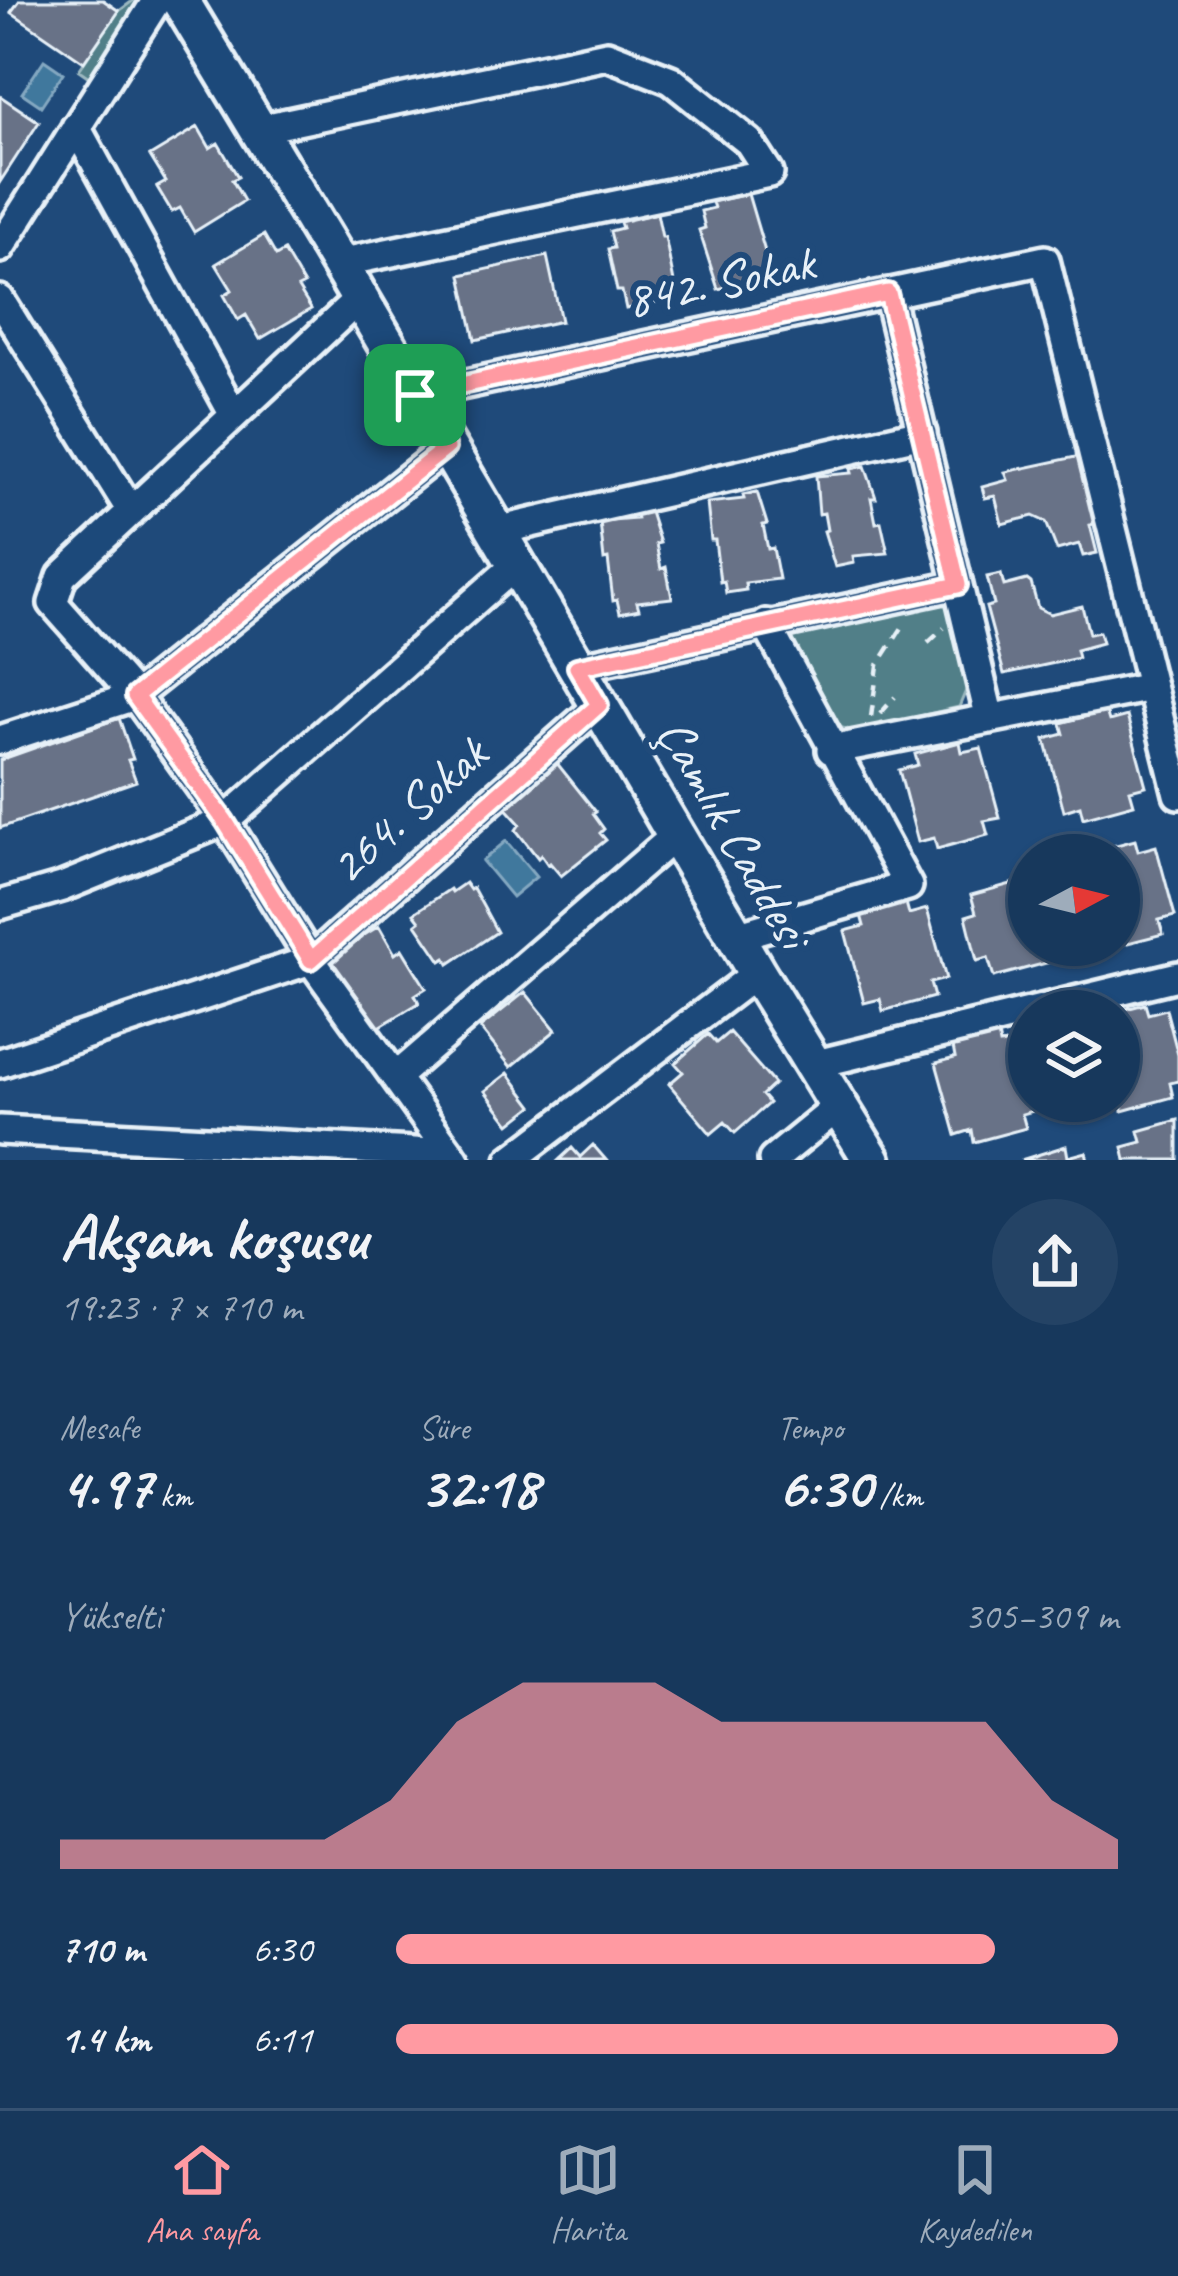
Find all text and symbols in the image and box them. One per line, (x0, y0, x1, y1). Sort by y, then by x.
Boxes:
street label: 842. Sokak (620, 229, 823, 332)
pin (364, 344, 466, 446)
icon: arrive (382, 362, 448, 428)
street label: Çamlık Caddesi (643, 707, 829, 965)
street label: 264. Sokak (316, 720, 503, 898)
north arrow (1008, 834, 1140, 966)
map controls (1008, 834, 1140, 1122)
button: layers (1008, 990, 1140, 1122)
text: Akşam koşusu (60, 1196, 367, 1279)
button: share (992, 1199, 1118, 1325)
text: 19:23 · 7 × 710 m (60, 1283, 302, 1332)
text: Mesafe (60, 1407, 139, 1449)
text: Süre (419, 1407, 470, 1449)
text: Tempo (777, 1407, 843, 1449)
text: 4.97 (60, 1449, 152, 1525)
text: 32:18 (419, 1449, 539, 1525)
text: 6:30 (777, 1449, 871, 1525)
text: km (152, 1475, 192, 1517)
text: /km (871, 1475, 923, 1517)
text: Yükselti (60, 1592, 161, 1641)
text: 305–309 m (964, 1592, 1118, 1641)
text: 710 m (60, 1925, 144, 1974)
text: 6:30 (252, 1925, 312, 1974)
text: 1.4 km (60, 2015, 151, 2064)
text: 6:11 (252, 2015, 312, 2064)
tab: Ana sayfa (146, 2137, 258, 2251)
tab: Harita (550, 2137, 626, 2251)
tab: Kaydedilen (918, 2137, 1032, 2251)

